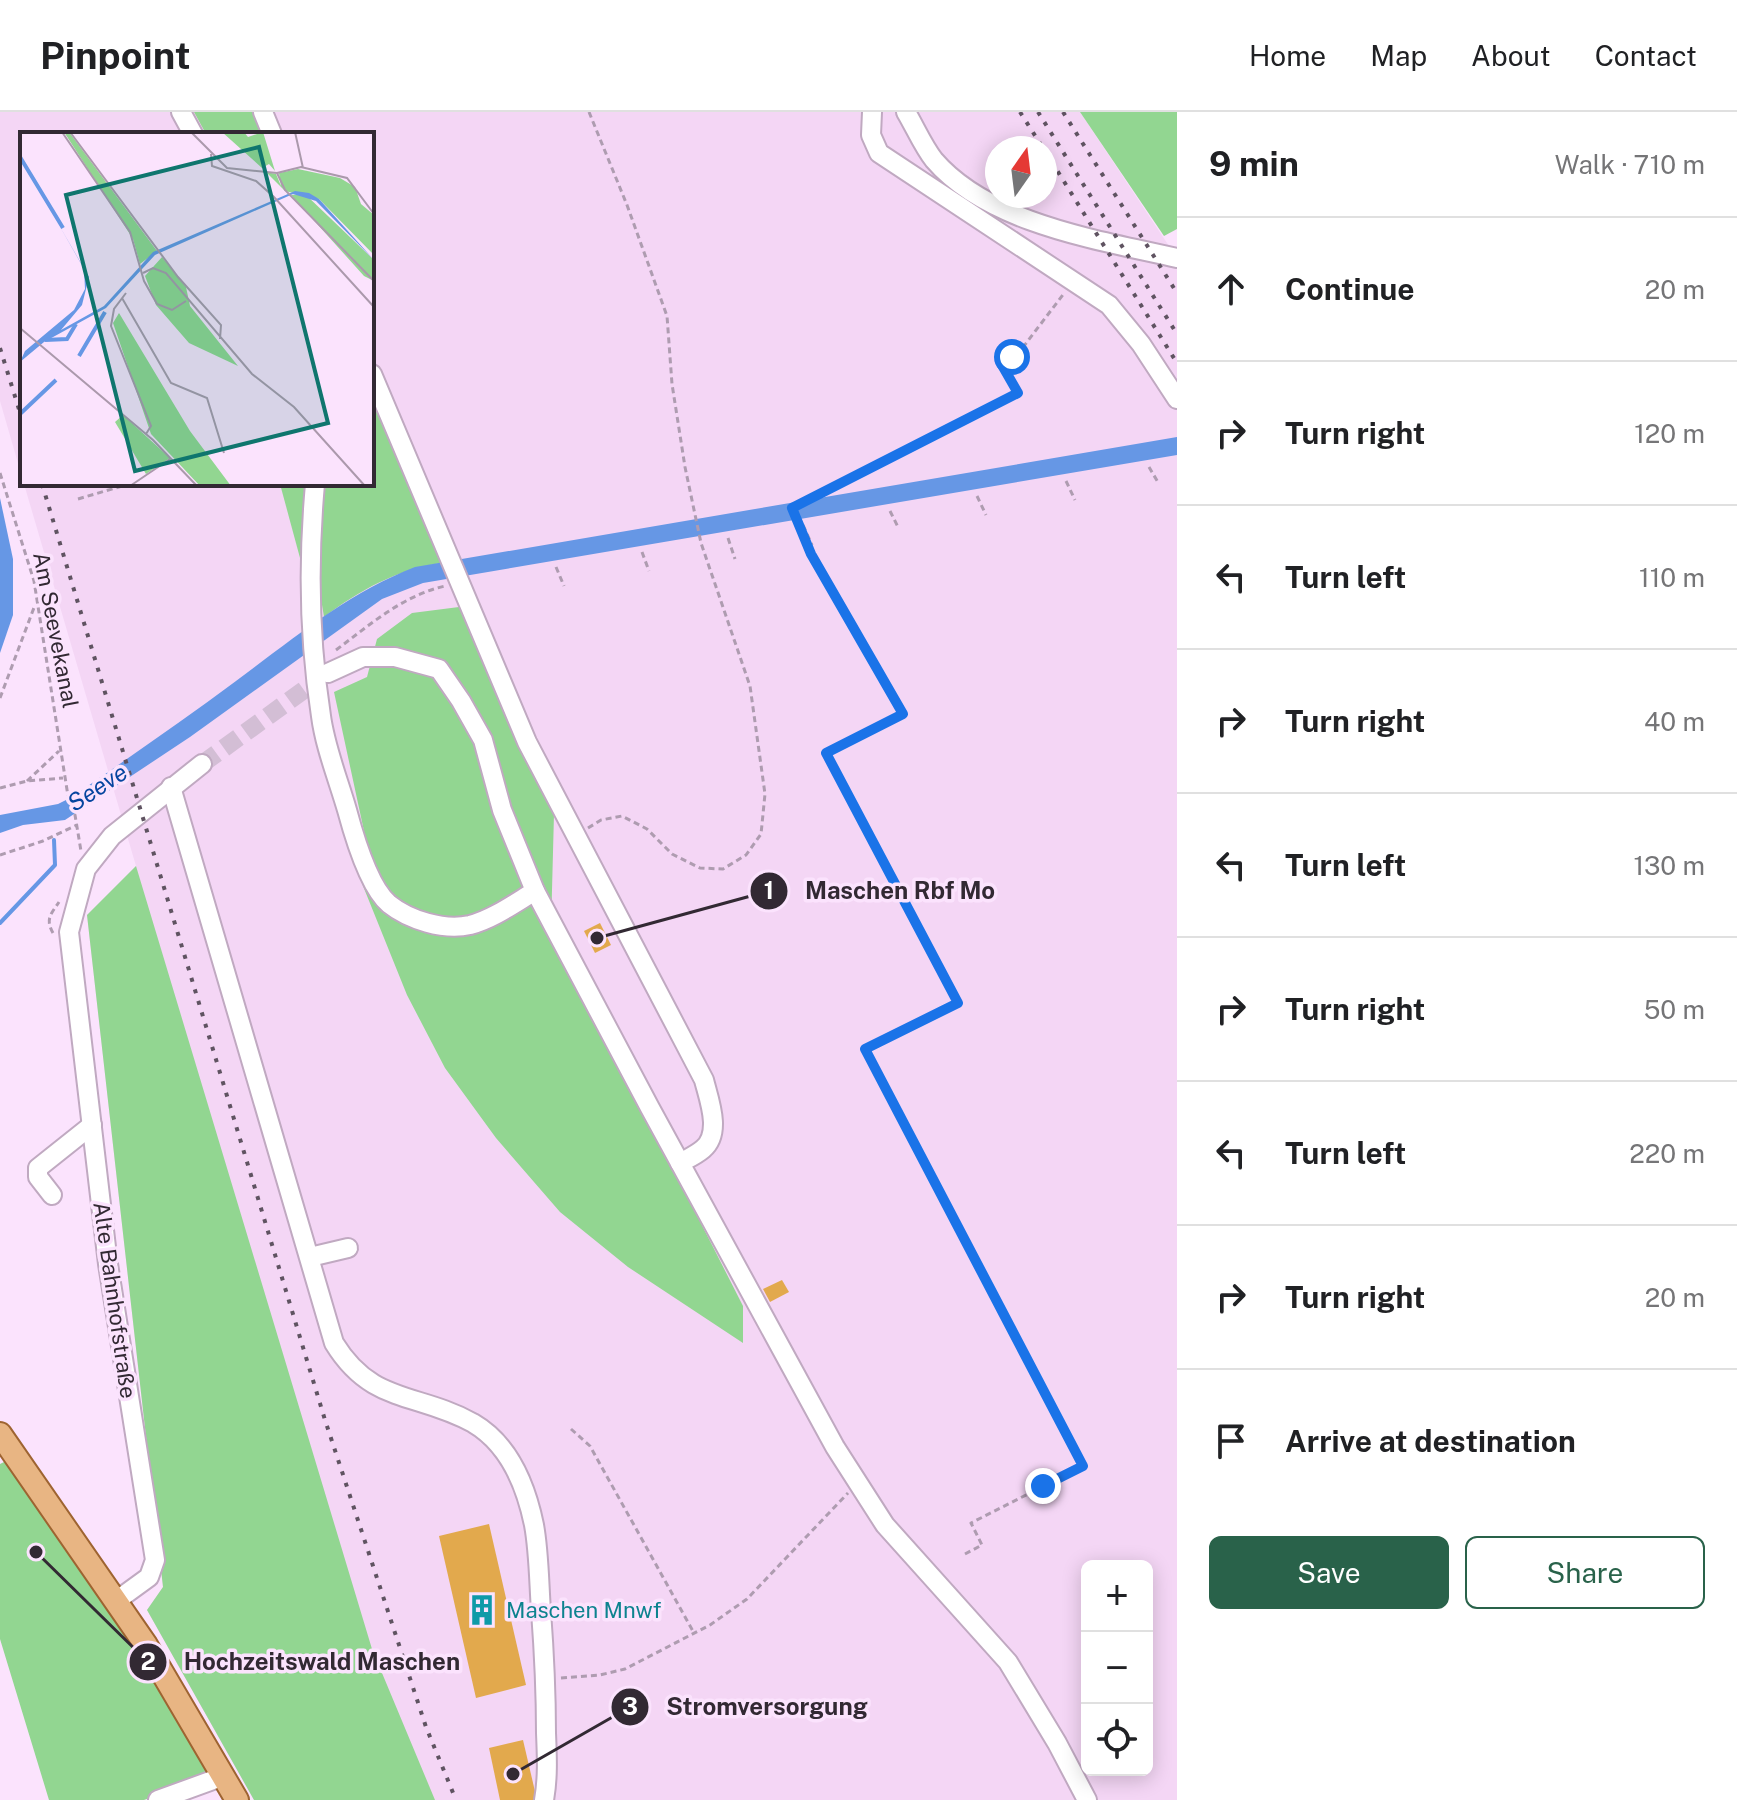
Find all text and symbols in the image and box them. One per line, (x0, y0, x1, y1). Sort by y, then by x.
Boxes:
text: Pinpoint (40, 33, 190, 78)
text: Home (1249, 39, 1326, 72)
text: Map (1370, 39, 1427, 72)
text: About (1471, 39, 1551, 72)
text: Contact (1595, 39, 1697, 72)
inset map (20, 132, 374, 486)
north arrow (985, 136, 1057, 208)
text: 9 min (1209, 144, 1299, 184)
text: Walk · 710 m (1555, 149, 1705, 180)
icon: ahead (1209, 267, 1253, 311)
text: Continue (1285, 271, 1415, 307)
text: 20 m (1645, 274, 1705, 305)
route start (994, 339, 1030, 375)
icon: right (1209, 411, 1253, 455)
text: Turn right (1285, 415, 1425, 451)
text: 120 m (1634, 418, 1705, 449)
street label: Am Seevekanal (28, 550, 84, 710)
icon: left (1209, 555, 1253, 599)
text: Turn left (1285, 559, 1406, 595)
text: 110 m (1639, 562, 1705, 593)
icon: right (1209, 699, 1253, 743)
text: Turn right (1285, 703, 1425, 739)
text: 40 m (1644, 706, 1705, 737)
water label: Seeve (62, 757, 132, 817)
icon: left (1209, 843, 1253, 887)
text: Turn left (1285, 847, 1406, 883)
text: 130 m (1633, 850, 1705, 881)
callout: Maschen Rbf Mo (749, 867, 1012, 915)
text: 1 (764, 876, 774, 904)
text: Maschen Rbf Mo (805, 876, 995, 904)
icon: right (1209, 987, 1253, 1031)
text: Turn right (1285, 991, 1425, 1027)
text: 50 m (1644, 994, 1705, 1025)
icon: left (1209, 1131, 1253, 1175)
text: Turn left (1285, 1135, 1406, 1171)
text: 220 m (1629, 1138, 1705, 1169)
street label: Alte Bahnhofstraße (88, 1200, 142, 1400)
icon: right (1209, 1275, 1253, 1319)
text: Turn right (1285, 1279, 1425, 1315)
text: 20 m (1645, 1282, 1705, 1313)
icon: arrive (1209, 1419, 1253, 1463)
text: Arrive at destination (1285, 1423, 1576, 1459)
route end (1025, 1468, 1061, 1504)
button: Save (1209, 1536, 1449, 1609)
button: Share (1465, 1536, 1705, 1609)
map controls (1081, 1560, 1153, 1776)
button: + (1081, 1560, 1153, 1632)
building icon: Maschen Mnwf (465, 1593, 499, 1627)
place label: Maschen Mnwf (506, 1597, 662, 1623)
button: − (1081, 1632, 1153, 1704)
callout: Hochzeitswald Maschen (128, 1638, 477, 1686)
text: 2 (140, 1647, 156, 1675)
text: Hochzeitswald Maschen (184, 1647, 460, 1675)
callout: Stromversorgung (610, 1683, 884, 1731)
text: 3 (622, 1692, 638, 1720)
text: Stromversorgung (666, 1692, 868, 1720)
button: locate (1081, 1704, 1153, 1776)

